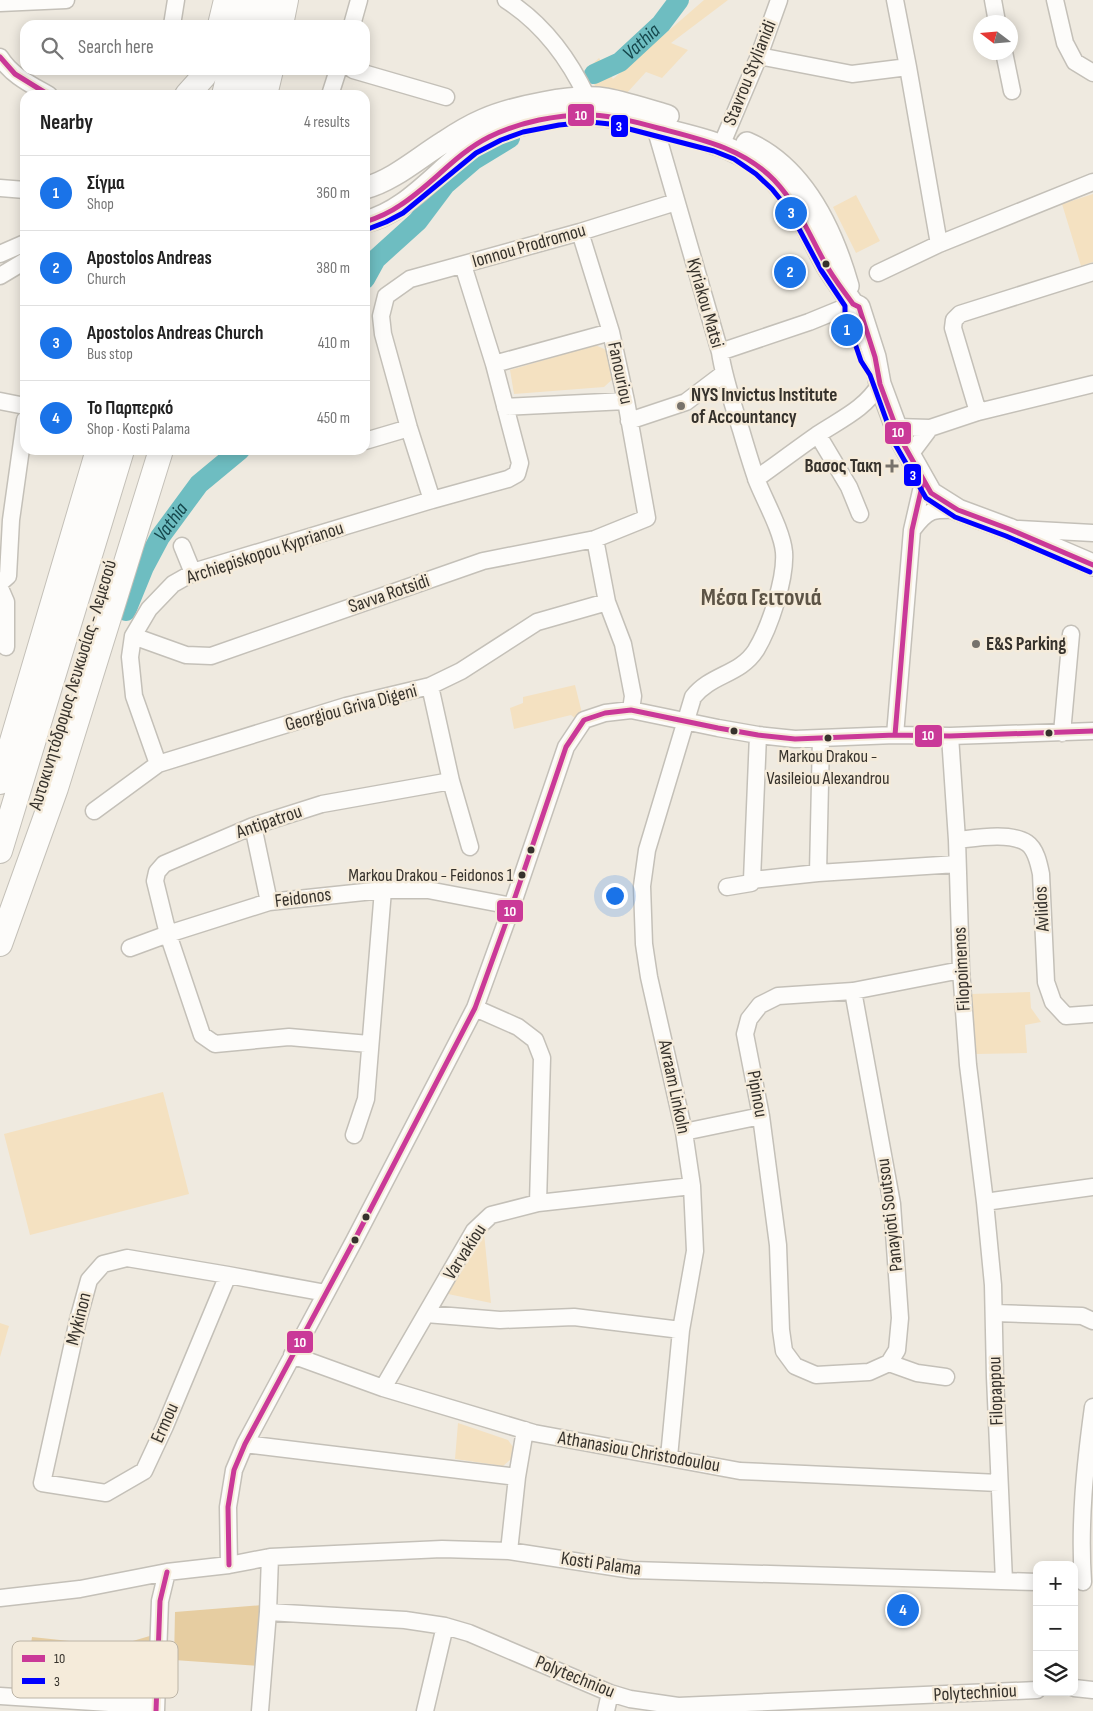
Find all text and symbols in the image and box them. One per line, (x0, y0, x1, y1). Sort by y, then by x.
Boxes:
north arrow (973, 15, 1018, 60)
street label: Stavrou Stylianidi (718, 17, 782, 129)
water label: Vathia (618, 19, 665, 65)
search box (20, 20, 370, 75)
icon: search (38, 34, 66, 62)
text: Search here (78, 36, 154, 59)
line badge: 10 (567, 103, 595, 127)
text: 10 (575, 107, 587, 124)
text: Nearby (40, 110, 93, 135)
text: 4 results (304, 113, 350, 132)
line badge: 3 (610, 114, 629, 138)
text: 3 (616, 118, 622, 135)
text: Σίγμα (87, 172, 124, 195)
text: 1 (53, 184, 59, 203)
text: 360 m (316, 184, 350, 203)
pin: 3 (775, 194, 807, 232)
text: Shop (87, 195, 114, 214)
street label: Ionnou Prodromou (470, 219, 588, 273)
text: Apostolos Andreas (87, 247, 212, 270)
pin: 2 (774, 253, 806, 291)
street label: Kyriakou Matsi (681, 256, 729, 350)
text: 2 (52, 259, 60, 278)
text: 380 m (316, 259, 350, 278)
unlabelled marker (821, 259, 831, 269)
text: Church (87, 270, 126, 289)
pin: 1 (831, 311, 863, 349)
text: Apostolos Andreas Church (87, 322, 263, 345)
text: 3 (52, 334, 60, 353)
text: 410 m (318, 334, 350, 353)
street label: Fanouriou (602, 340, 638, 406)
text: Bus stop (87, 345, 133, 364)
place label: NYS Invictus Institute of Accountancy (691, 384, 837, 429)
text: Το Παρπερκό (87, 397, 173, 420)
marker: NYS Invictus Institute of Accountancy (675, 400, 687, 412)
text: 4 (52, 409, 60, 428)
text: 450 m (317, 409, 350, 428)
text: Shop · Kosti Palama (87, 420, 190, 439)
line badge: 10 (884, 421, 912, 445)
text: 10 (892, 424, 904, 441)
place label: Βασος Τακη (804, 455, 882, 478)
marker: Βασος Τακη (886, 460, 898, 472)
line badge: 3 (903, 463, 922, 487)
text: 3 (910, 467, 916, 484)
water label: Vathia (149, 498, 193, 546)
street label: Archiepiskopou Kyprianou (183, 517, 346, 590)
street label: Αυτοκινητόδρομος Λευκωσίας - Λεμεσού (24, 557, 122, 814)
street label: Savva Rotsidi (346, 569, 432, 619)
district label: Μέσα Γειτονιά (701, 583, 822, 612)
place label: E&S Parking (986, 633, 1066, 656)
marker: E&S Parking (970, 638, 982, 650)
street label: Georgiou Griva Digeni (283, 679, 419, 737)
line badge: 10 (914, 724, 943, 748)
unlabelled marker (729, 726, 739, 736)
text: 10 (922, 727, 934, 744)
unlabelled marker (1044, 728, 1054, 738)
marker: Markou Drakou - Vasileiou Alexandrou (823, 733, 833, 743)
place label: Markou Drakou - Vasileiou Alexandrou (766, 746, 890, 789)
street label: Antipatrou (232, 800, 305, 844)
unlabelled marker (526, 845, 536, 855)
place label: Markou Drakou - Feidonos 1 (348, 865, 514, 886)
marker: Markou Drakou - Feidonos 1 (517, 870, 527, 880)
street label: Feidonos (273, 883, 333, 913)
your location (602, 883, 628, 909)
street label: Avlidos (1029, 886, 1055, 933)
line badge: 10 (496, 899, 524, 923)
text: 10 (504, 903, 516, 920)
street label: Filopoimenos (948, 926, 976, 1012)
street label: Avraam Linkoln (653, 1037, 695, 1136)
street label: Pipinou (742, 1069, 772, 1119)
street label: Panayioti Soutsou (872, 1157, 908, 1273)
unlabelled marker (361, 1212, 371, 1222)
street label: Varvakiou (439, 1220, 491, 1284)
unlabelled marker (350, 1235, 360, 1245)
street label: Mykinon (61, 1290, 97, 1348)
line badge: 10 (286, 1330, 314, 1354)
text: 10 (294, 1334, 306, 1351)
street label: Filopappou (983, 1356, 1009, 1426)
street label: Ermou (146, 1399, 184, 1447)
street label: Athanasiou Christodoulou (555, 1426, 722, 1478)
street label: Kosti Palama (559, 1547, 643, 1581)
map controls (1033, 1561, 1078, 1696)
button: + (1033, 1561, 1078, 1606)
pin: 4 (887, 1591, 919, 1629)
button: − (1033, 1606, 1078, 1651)
legend (12, 1641, 178, 1698)
text: 10 (54, 1650, 65, 1667)
street label: Polytechniou (532, 1651, 618, 1703)
button: layers (1033, 1651, 1078, 1696)
text: 3 (54, 1673, 60, 1690)
street label: Polytechniou (933, 1679, 1017, 1707)

